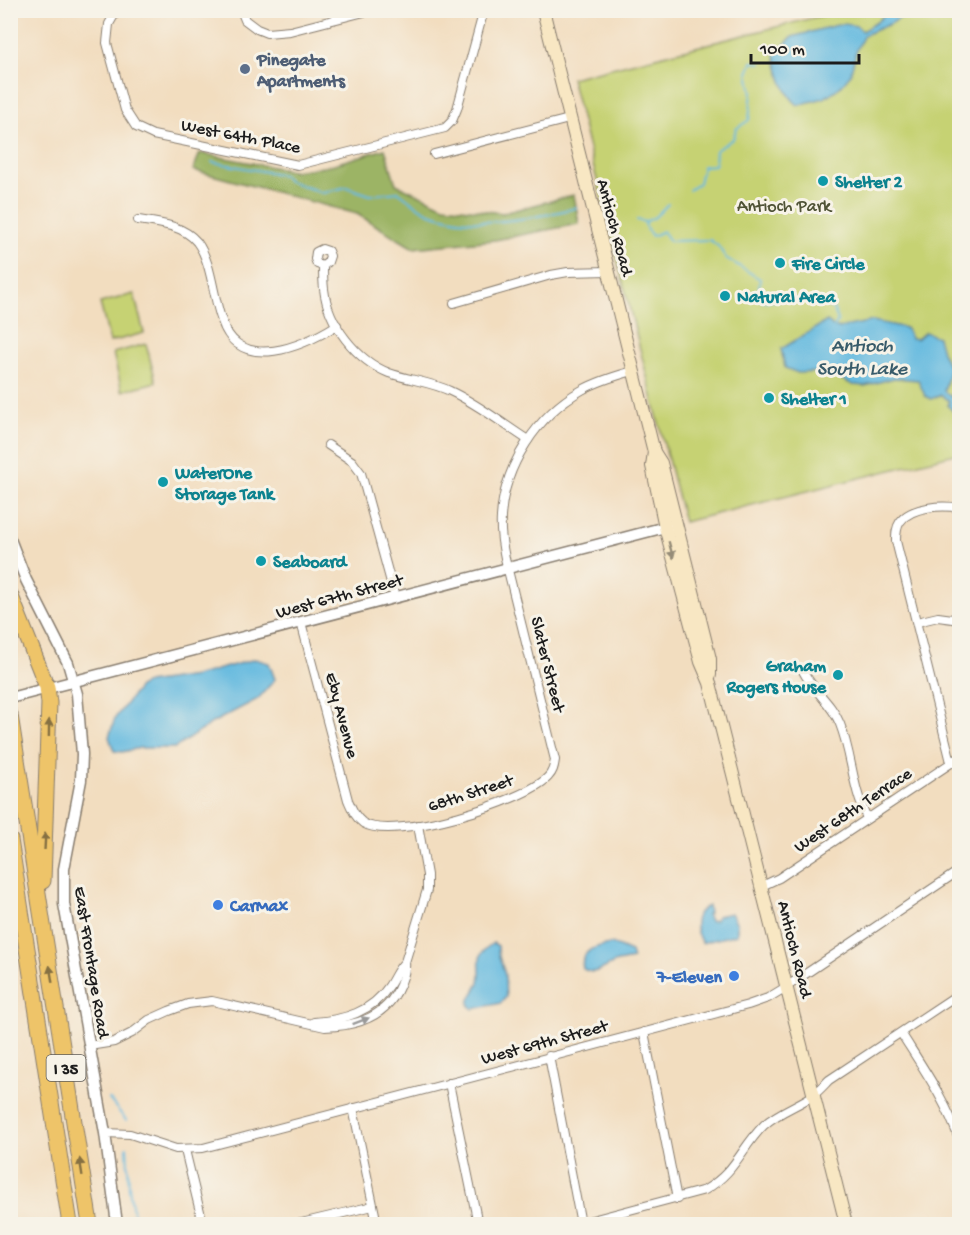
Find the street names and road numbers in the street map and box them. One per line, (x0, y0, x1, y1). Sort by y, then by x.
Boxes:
street label: West 64th Place (179, 116, 303, 159)
street label: Antioch Road (591, 177, 637, 280)
street label: West 67th Street (274, 570, 407, 624)
street label: Slater Street (525, 615, 569, 716)
street label: Eby Avenue (319, 670, 362, 762)
street label: West 68th Terrace (791, 764, 917, 858)
street label: 68th Street (426, 770, 518, 818)
street label: East Frontage Road (68, 885, 113, 1041)
street label: Antioch Road (771, 899, 816, 1002)
street label: West 69th Street (479, 1016, 612, 1070)
road number: I 35 (46, 1055, 86, 1081)

